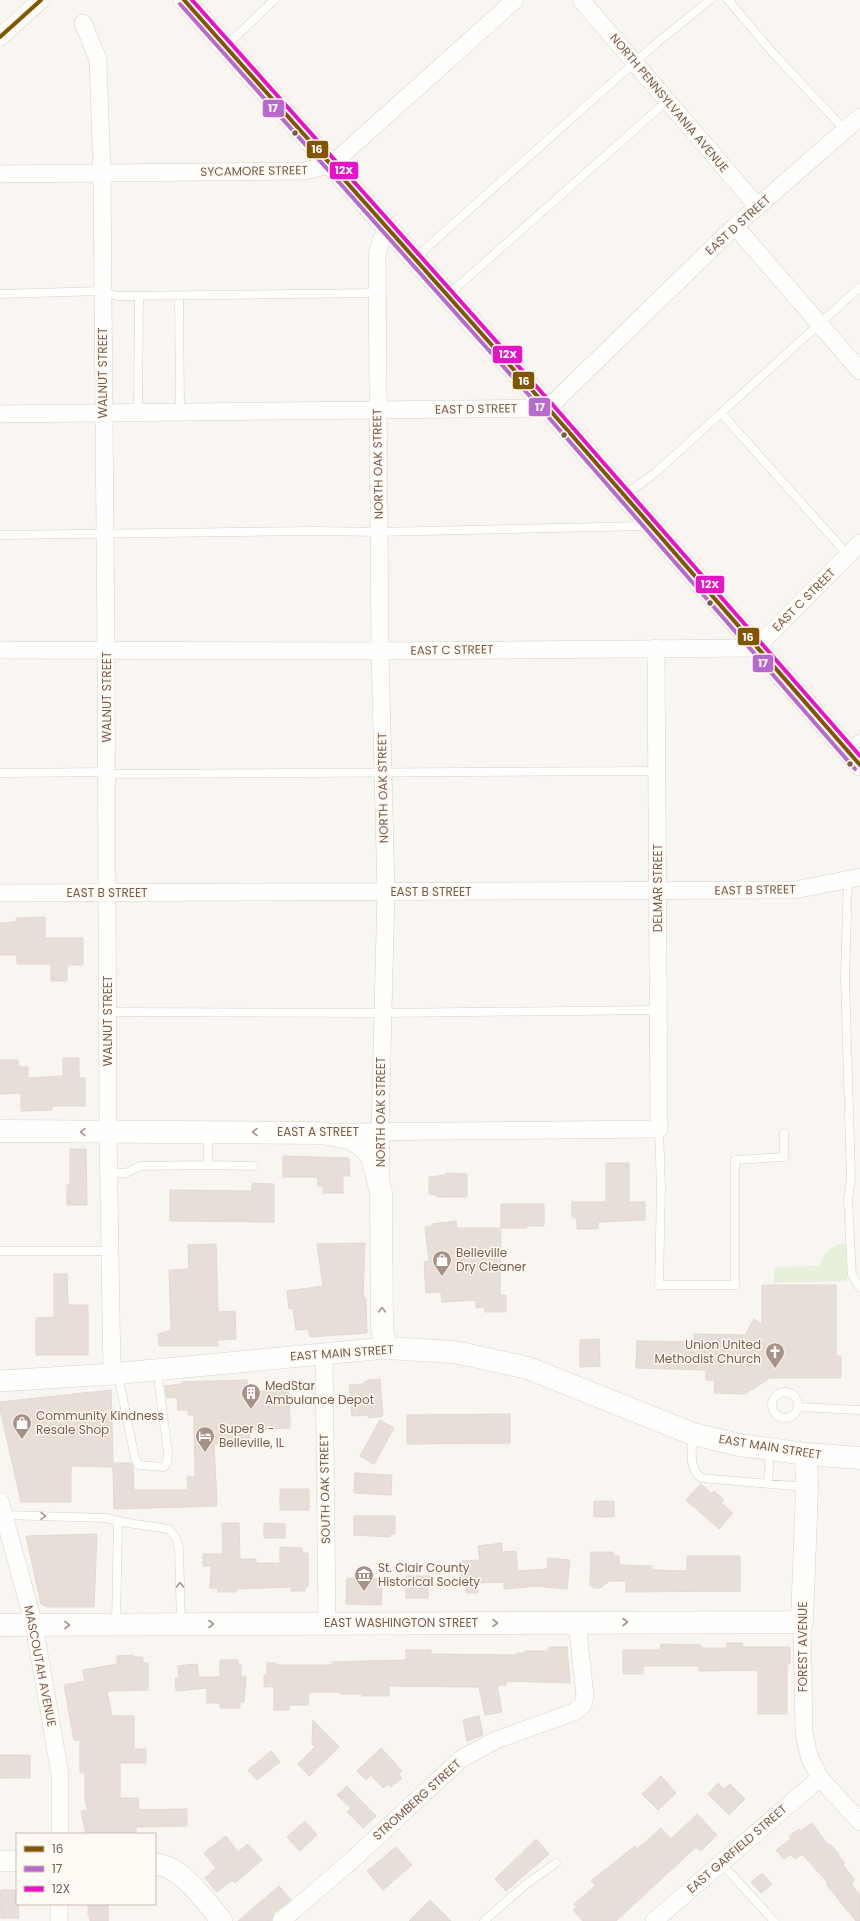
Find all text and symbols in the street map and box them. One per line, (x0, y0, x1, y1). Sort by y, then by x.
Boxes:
street label: NORTH PENNSYLVANIA AVENUE (606, 30, 733, 176)
line badge: 17 (262, 99, 285, 118)
text: 17 (268, 100, 278, 116)
unlabelled marker (290, 128, 300, 138)
line badge: 16 (306, 140, 329, 159)
text: 16 (311, 141, 323, 157)
street label: SYCAMORE STREET (200, 161, 308, 180)
line badge: 12X (329, 161, 359, 180)
text: 12X (335, 162, 353, 178)
street label: EAST D STREET (701, 190, 774, 258)
street label: WALNUT STREET (94, 327, 111, 418)
line badge: 12X (492, 345, 523, 364)
text: 12X (499, 346, 517, 362)
line badge: 16 (512, 371, 535, 390)
text: 16 (518, 373, 530, 389)
line badge: 17 (528, 397, 551, 417)
street label: EAST D STREET (435, 399, 518, 418)
text: 17 (535, 399, 545, 415)
street label: NORTH OAK STREET (368, 408, 387, 520)
unlabelled marker (559, 430, 569, 440)
street label: EAST C STREET (768, 564, 839, 635)
line badge: 12X (695, 575, 725, 594)
text: 12X (701, 576, 719, 592)
unlabelled marker (705, 598, 715, 608)
line badge: 16 (737, 627, 760, 646)
text: 16 (742, 629, 754, 645)
street label: EAST C STREET (410, 640, 494, 659)
street label: WALNUT STREET (98, 651, 115, 742)
line badge: 17 (752, 654, 774, 673)
text: 17 (758, 655, 768, 671)
street label: NORTH OAK STREET (373, 732, 392, 844)
unlabelled marker (845, 759, 855, 769)
street label: DELMAR STREET (649, 843, 666, 932)
street label: EAST B STREET (714, 880, 796, 899)
street label: EAST B STREET (390, 883, 472, 900)
street label: EAST B STREET (66, 884, 148, 901)
street label: WALNUT STREET (99, 975, 116, 1066)
street label: NORTH OAK STREET (372, 1056, 389, 1167)
street label: EAST A STREET (277, 1123, 359, 1140)
one-way arrow (80, 1128, 86, 1136)
one-way arrow (252, 1128, 258, 1136)
place label: Belleville Dry Cleaner (456, 1244, 527, 1275)
shop icon: Belleville Dry Cleaner (431, 1249, 453, 1277)
one-way arrow (378, 1307, 386, 1313)
place label: Union United Methodist Church (655, 1336, 761, 1367)
street label: EAST MAIN STREET (290, 1340, 395, 1365)
church icon: Union United Methodist Church (764, 1341, 786, 1369)
place label: MedStar Ambulance Depot (265, 1377, 374, 1408)
building icon: MedStar Ambulance Depot (240, 1382, 262, 1410)
place label: Community Kindness Resale Shop (36, 1407, 164, 1438)
shop icon: Community Kindness Resale Shop (11, 1412, 33, 1440)
place label: Super 8 - Belleville, IL (219, 1420, 284, 1451)
hotel icon: Super 8 - Belleville, IL (194, 1425, 216, 1453)
street label: EAST MAIN STREET (718, 1430, 823, 1463)
street label: SOUTH OAK STREET (315, 1433, 334, 1544)
one-way arrow (40, 1512, 46, 1521)
place label: St. Clair County Historical Society (378, 1559, 480, 1590)
museum icon: St. Clair County Historical Society (353, 1564, 375, 1592)
one-way arrow (176, 1582, 184, 1588)
street label: FOREST AVENUE (794, 1602, 811, 1692)
street label: MASCOUTAH AVENUE (20, 1604, 61, 1728)
street label: EAST WASHINGTON STREET (324, 1614, 479, 1631)
one-way arrow (622, 1618, 628, 1626)
one-way arrow (492, 1619, 498, 1627)
one-way arrow (208, 1620, 214, 1628)
one-way arrow (64, 1621, 70, 1629)
street label: STROMBERG STREET (369, 1755, 465, 1844)
street label: EAST GARFIELD STREET (683, 1800, 791, 1897)
legend (16, 1833, 156, 1905)
text: 16 (52, 1840, 63, 1857)
text: 17 (52, 1860, 63, 1877)
text: 12X (52, 1880, 70, 1897)

